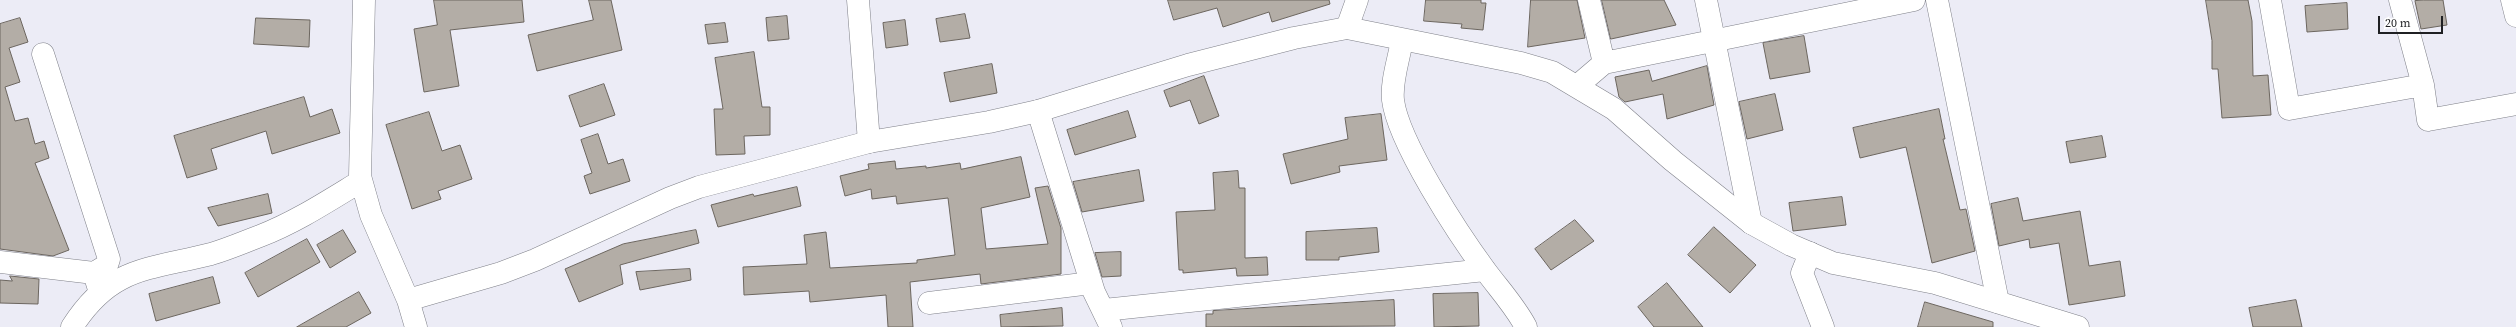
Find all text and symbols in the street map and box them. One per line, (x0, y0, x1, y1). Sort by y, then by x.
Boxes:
scale bar (2380, 8, 2445, 34)
text: 20 m (2385, 15, 2411, 31)

